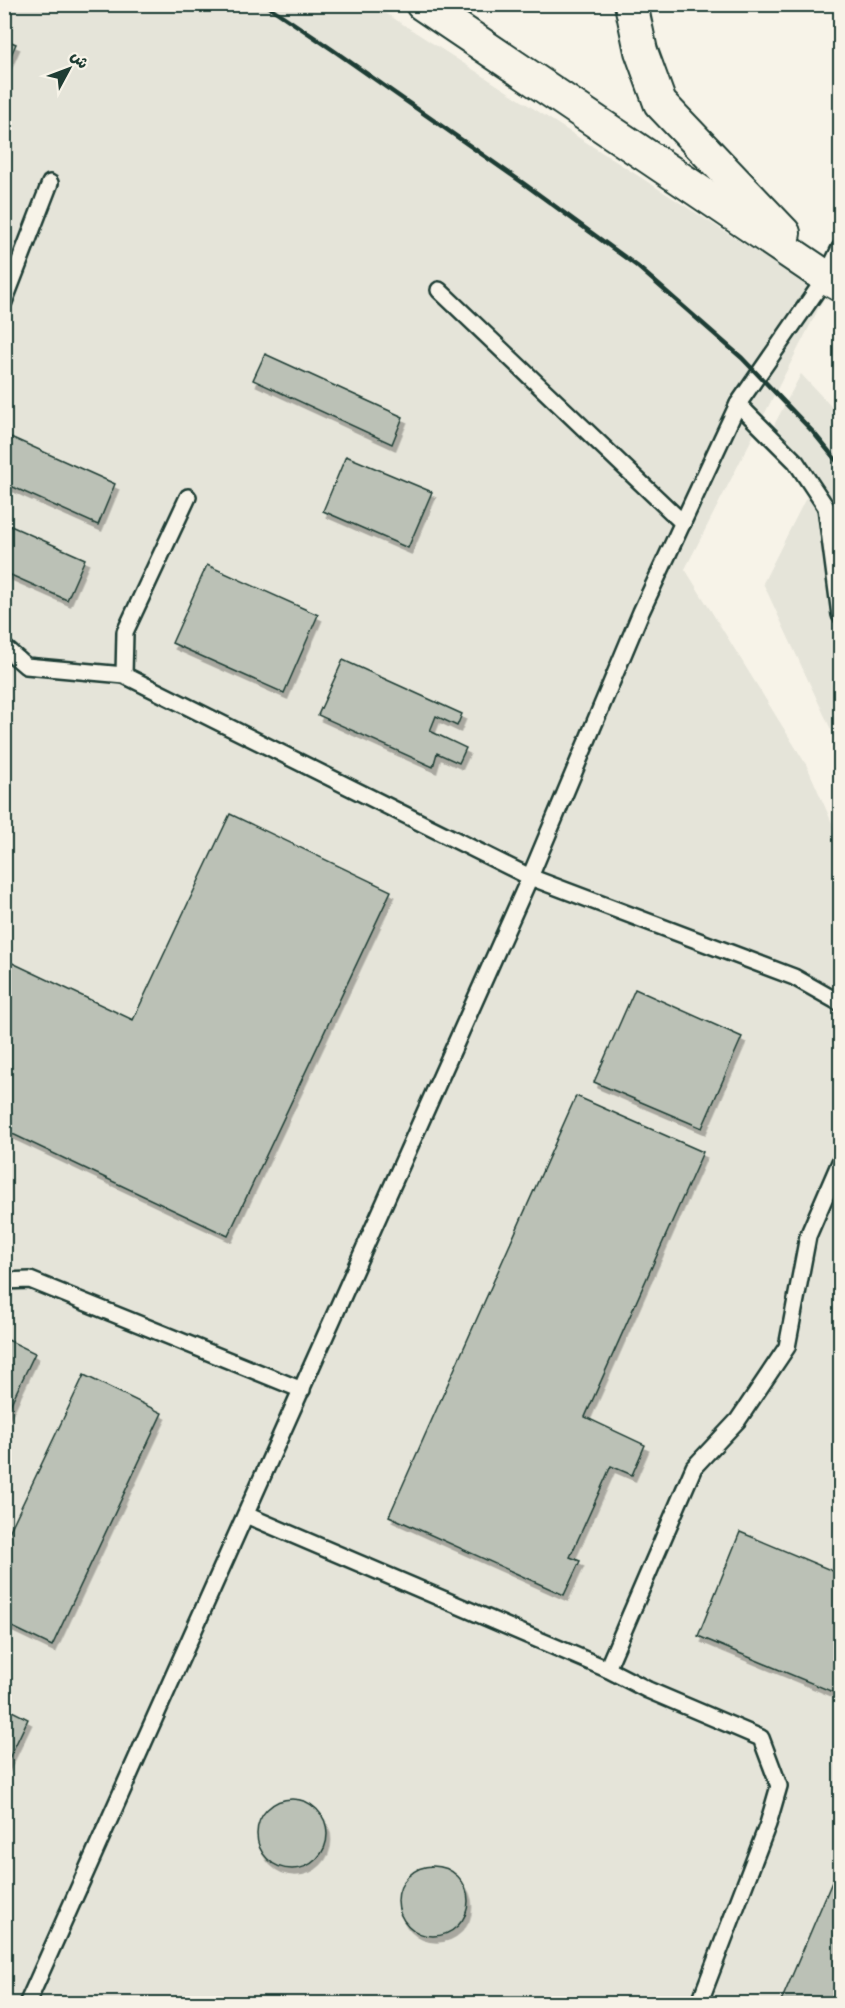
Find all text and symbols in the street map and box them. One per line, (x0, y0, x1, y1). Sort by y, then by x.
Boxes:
north arrow (39, 39, 99, 99)
text: ش (64, 45, 94, 75)

